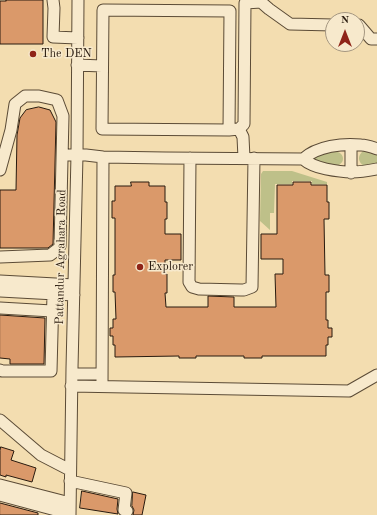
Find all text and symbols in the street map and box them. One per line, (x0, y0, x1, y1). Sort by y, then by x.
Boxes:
north arrow (325, 12, 365, 52)
text: N (341, 15, 349, 26)
place label: The DEN (41, 47, 92, 61)
marker: The DEN (28, 49, 38, 59)
street label: Pattandur Agrahara Road (53, 189, 69, 325)
place label: Explorer (148, 260, 193, 274)
marker: Explorer (135, 262, 145, 272)

